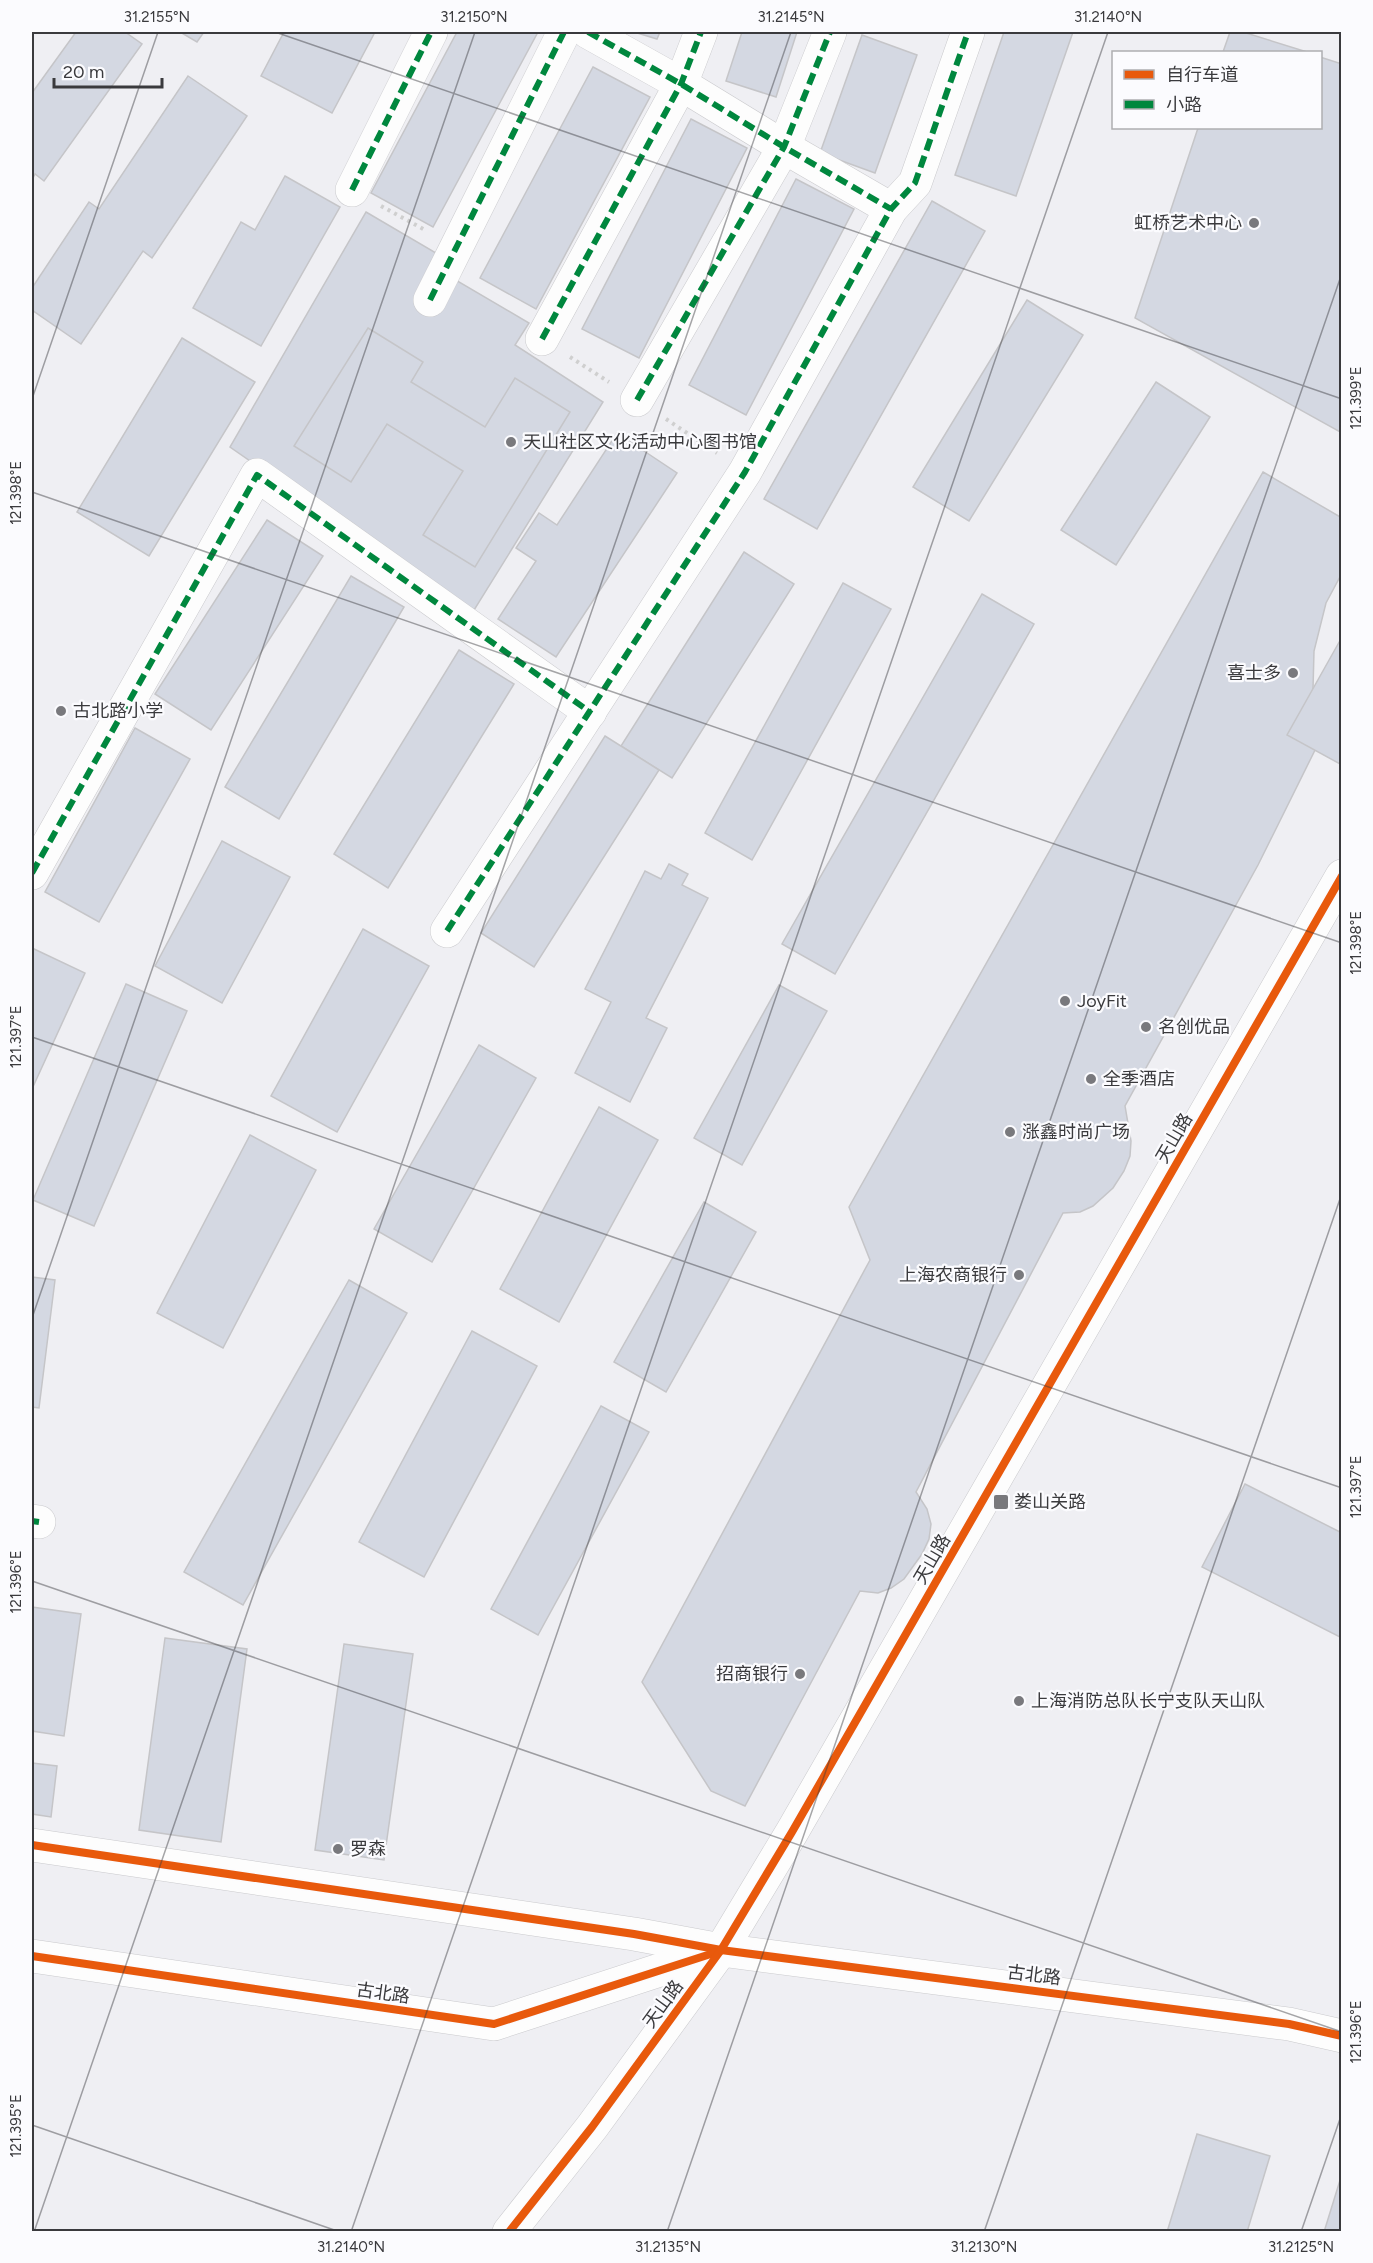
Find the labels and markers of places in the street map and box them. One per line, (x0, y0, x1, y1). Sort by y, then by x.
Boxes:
place label: 虹桥艺术中心 (1134, 212, 1242, 234)
marker: 虹桥艺术中心 (1247, 216, 1261, 230)
place label: 天山社区文化活动中心图书馆 (523, 431, 757, 453)
marker: 天山社区文化活动中心图书馆 (504, 435, 518, 449)
place label: 喜士多 (1227, 662, 1281, 684)
marker: 喜士多 (1286, 666, 1300, 680)
place label: 古北路小学 (73, 700, 163, 722)
marker: 古北路小学 (54, 704, 68, 718)
place label: JoyFit (1077, 990, 1127, 1012)
marker: JoyFit (1058, 994, 1072, 1008)
place label: 名创优品 (1158, 1016, 1230, 1038)
marker: 名创优品 (1139, 1020, 1153, 1034)
place label: 全季酒店 (1103, 1068, 1175, 1090)
marker: 全季酒店 (1084, 1072, 1098, 1086)
place label: 涨鑫时尚广场 (1022, 1121, 1130, 1143)
marker: 涨鑫时尚广场 (1003, 1125, 1017, 1139)
place label: 上海农商银行 (899, 1264, 1007, 1286)
marker: 上海农商银行 (1012, 1268, 1026, 1282)
place label: 娄山关路 (1014, 1491, 1086, 1513)
marker: 娄山关路 (992, 1493, 1010, 1511)
place label: 招商银行 (716, 1663, 788, 1685)
marker: 招商银行 (793, 1667, 807, 1681)
place label: 上海消防总队长宁支队天山队 (1031, 1690, 1265, 1712)
marker: 上海消防总队长宁支队天山队 (1012, 1694, 1026, 1708)
place label: 罗森 (350, 1838, 386, 1860)
marker: 罗森 (331, 1842, 345, 1856)

